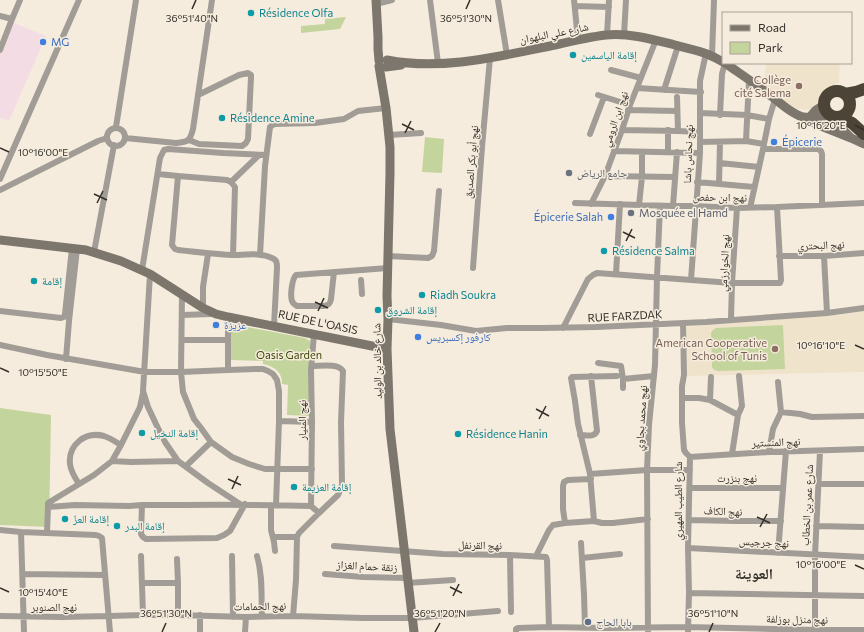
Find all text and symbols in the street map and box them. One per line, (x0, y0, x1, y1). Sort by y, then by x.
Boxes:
place label: Résidence Olfa (259, 6, 333, 19)
marker: Résidence Olfa (246, 8, 256, 18)
text: 36°51'40"N (166, 12, 218, 24)
text: 36°51'30"N (440, 12, 492, 24)
legend (722, 12, 852, 64)
street label: شارع علي البلهوان (518, 19, 590, 48)
text: Road (758, 20, 786, 34)
place label: MG (51, 35, 69, 48)
marker: MG (38, 37, 48, 47)
text: Park (758, 40, 784, 54)
place label: إقامة الياسمين (581, 48, 637, 63)
marker: إقامة الياسمين (568, 50, 578, 60)
place label: Collège cité Salema (734, 73, 791, 99)
marker: Collège cité Salema (794, 81, 804, 91)
street label: نهج ابن الرومي (599, 89, 633, 149)
place label: Résidence Amine (230, 111, 315, 124)
marker: Résidence Amine (217, 113, 227, 123)
text: 10°16'20"E (796, 119, 846, 131)
street label: نهج نحاس باشا (680, 124, 696, 184)
street label: نهج أبو بكر الصديق (461, 125, 481, 199)
place label: Épicerie (782, 134, 822, 148)
marker: Épicerie (769, 137, 779, 147)
text: 10°16'00"E (18, 146, 68, 158)
place label: جامع الرياض (577, 166, 627, 180)
marker: جامع الرياض (564, 168, 574, 178)
street label: نهج ابن حفص (693, 190, 747, 204)
place label: Mosquée el Hamd (639, 206, 728, 219)
marker: Mosquée el Hamd (626, 208, 636, 218)
place label: Épicerie Salah (534, 209, 603, 223)
marker: Épicerie Salah (606, 212, 616, 222)
street label: نهج الخوارزمي (715, 234, 734, 292)
street label: نهج البحتري (797, 237, 845, 255)
place label: Résidence Salma (612, 244, 695, 257)
marker: Résidence Salma (599, 246, 609, 256)
place label: إقامة (42, 274, 62, 289)
marker: إقامة (29, 276, 39, 286)
place label: Riadh Soukra (430, 288, 496, 301)
marker: Riadh Soukra (417, 290, 427, 300)
place label: إقامة الشروق (386, 303, 437, 318)
marker: إقامة الشروق (373, 305, 383, 315)
street label: RUE DE L'OASIS (277, 307, 359, 336)
street label: RUE FARZDAK (587, 307, 663, 324)
place label: عزيزة (224, 318, 247, 331)
marker: عزيزة (211, 320, 221, 330)
street label: شارع خالد بن الوليد (369, 323, 385, 399)
place label: كارفور إكسبريس (426, 330, 491, 345)
marker: كارفور إكسبريس (413, 332, 423, 342)
place label: American Cooperative School of Tunis (656, 336, 767, 362)
text: 10°16'10"E (797, 339, 845, 351)
marker: American Cooperative School of Tunis (770, 344, 780, 354)
park label: Oasis Garden (256, 348, 322, 361)
text: 10°15'50"E (18, 366, 68, 378)
street label: نهج محمد بجاوي (632, 385, 652, 452)
street label: نهج المنيار (295, 400, 309, 441)
place label: إقامة النخيل (150, 426, 198, 441)
place label: Résidence Hanin (466, 427, 548, 440)
marker: إقامة النخيل (137, 428, 147, 438)
marker: Résidence Hanin (453, 429, 463, 439)
street label: نهج المنستير (750, 434, 801, 450)
street label: شارع الطيب المهيري (671, 462, 687, 540)
street label: شارع عمر بن الخطاب (798, 464, 816, 546)
street label: نهج بنزرت (717, 471, 757, 485)
place label: إقامة العزيمة (302, 480, 351, 495)
marker: إقامة العزيمة (289, 482, 299, 492)
street label: نهج الكاف (703, 503, 743, 519)
place label: إقامة العزّ (72, 512, 109, 527)
marker: إقامة العزّ (60, 514, 70, 524)
place label: إقامة البدر (124, 519, 165, 534)
marker: إقامة البدر (112, 521, 122, 531)
street label: نهج جرجيس (739, 534, 789, 550)
street label: نهج القرنفل (458, 538, 502, 552)
street label: زنقة حمام الغزاز (335, 557, 398, 575)
text: 10°16'00"E (796, 558, 846, 570)
district label: العوينة (735, 564, 773, 582)
text: 10°15'40"E (18, 586, 68, 598)
street label: نهج الحمامات (234, 599, 286, 613)
street label: نهج الصنوبر (30, 600, 77, 614)
text: 36°51'30"N (140, 607, 192, 619)
text: 36°51'20"N (414, 607, 466, 619)
text: 36°51'10"N (688, 607, 738, 619)
street label: نهج منزل بوزلفة (766, 611, 828, 627)
place label: بابا الحاج (596, 615, 632, 629)
marker: بابا الحاج (583, 617, 593, 627)

